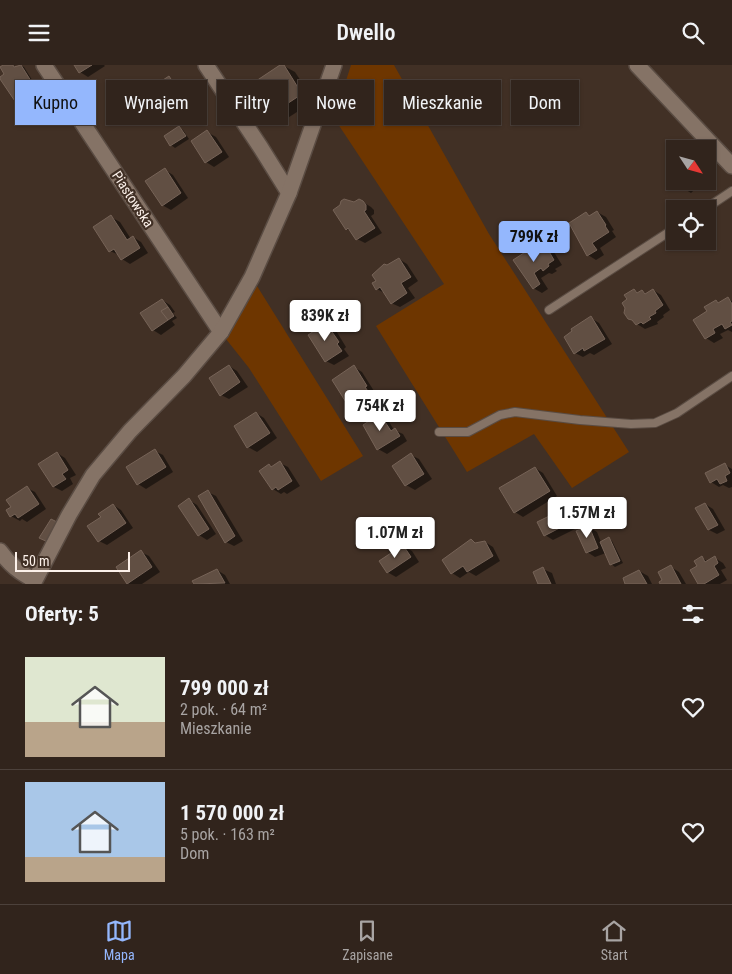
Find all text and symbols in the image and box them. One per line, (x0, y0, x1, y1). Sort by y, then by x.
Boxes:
icon: menu (25, 19, 53, 47)
icon: search (679, 19, 707, 47)
text: Dwello (337, 20, 395, 45)
chip: Kupno (15, 80, 96, 125)
chip: Wynajem (106, 80, 207, 125)
chip: Filtry (217, 80, 288, 125)
chip: Nowe (298, 80, 374, 125)
chip: Mieszkanie (384, 80, 501, 125)
chip: Dom (511, 80, 579, 125)
north arrow (666, 140, 716, 190)
map controls (666, 140, 716, 250)
street label: Piastowska (109, 168, 157, 230)
button: locate (666, 200, 716, 250)
pin: 799K zł (488, 221, 580, 263)
text: 799K zł (510, 227, 558, 246)
pin: 839K zł (279, 299, 371, 342)
text: 839K zł (301, 306, 349, 325)
pin: 754K zł (334, 389, 426, 432)
text: 754K zł (356, 396, 404, 415)
pin: 1.57M zł (535, 497, 639, 539)
text: 1.57M zł (559, 503, 615, 522)
pin: 1.07M zł (343, 517, 447, 559)
text: 1.07M zł (367, 523, 423, 542)
scale bar (15, 549, 130, 572)
text: 50 m (22, 553, 50, 569)
icon: filters (679, 600, 707, 628)
text: Oferty: 5 (25, 602, 99, 626)
text: 799 000 zł (180, 676, 269, 700)
icon: home (65, 677, 125, 737)
icon: heart (679, 693, 707, 721)
text: 2 pok. · 64 m² (180, 700, 267, 719)
text: Mieszkanie (180, 719, 251, 738)
text: 1 570 000 zł (180, 801, 284, 825)
icon: home (65, 802, 125, 862)
icon: heart (679, 818, 707, 846)
text: 5 pok. · 163 m² (180, 825, 275, 844)
text: Dom (180, 844, 209, 863)
tab: Mapa (104, 917, 135, 963)
tab: Zapisane (342, 917, 393, 963)
tab: Start (600, 917, 628, 963)

